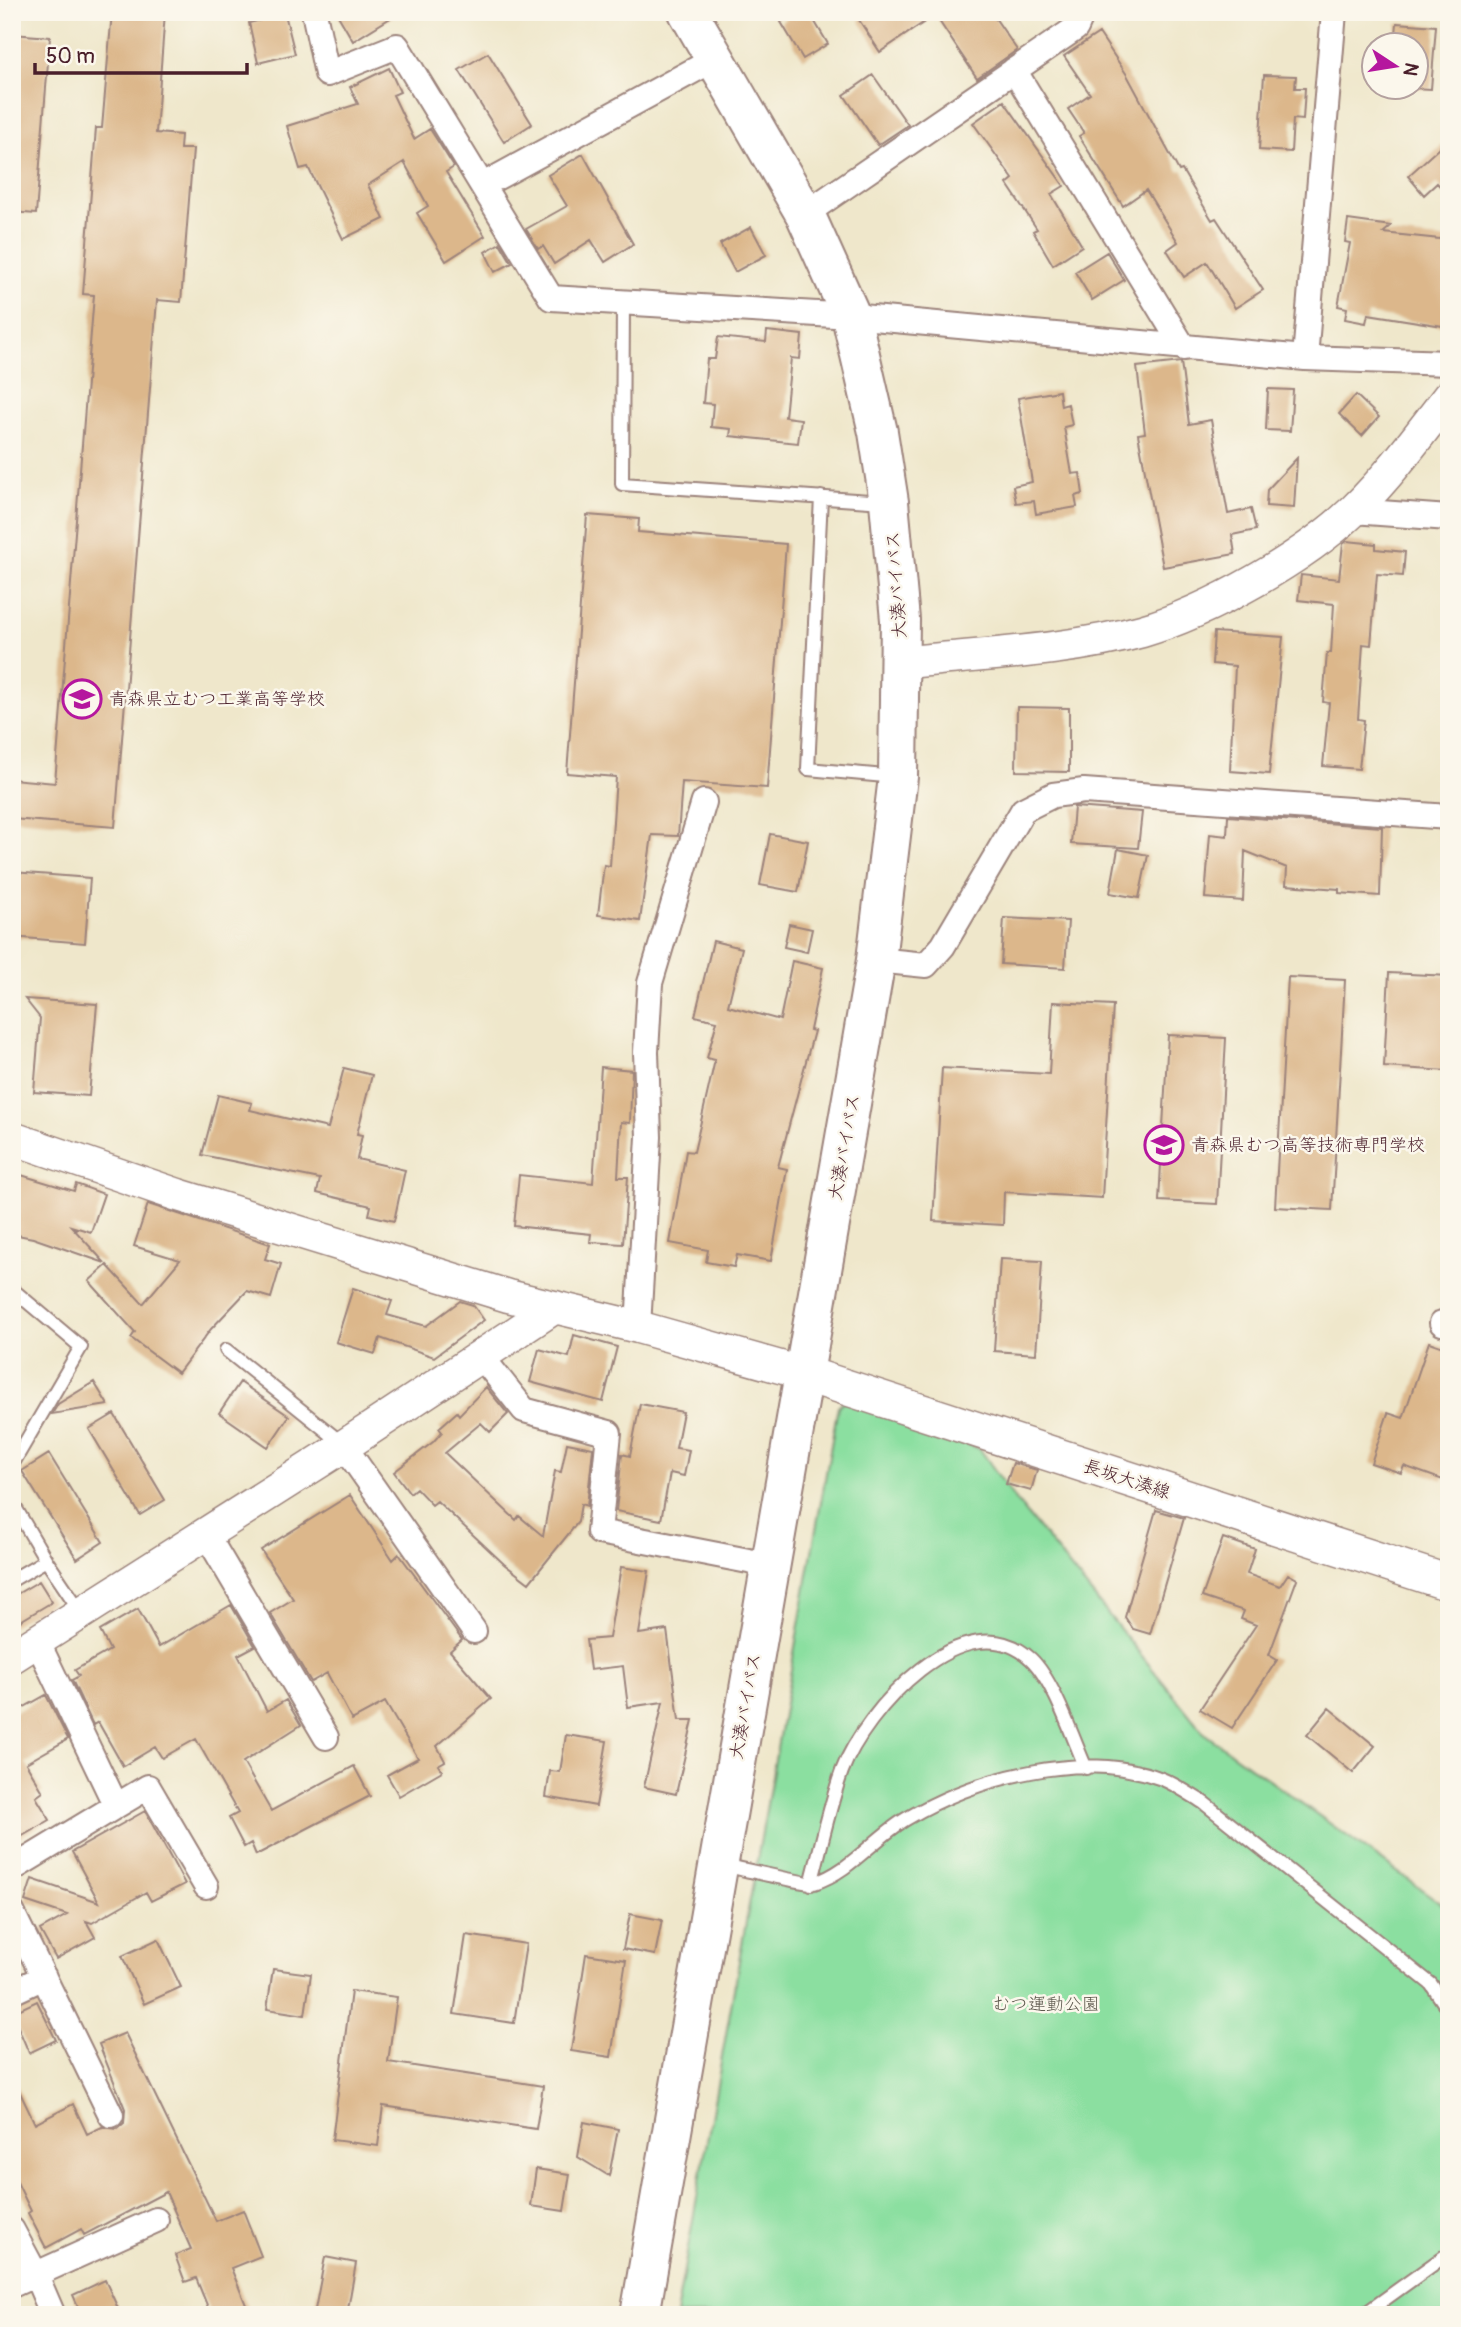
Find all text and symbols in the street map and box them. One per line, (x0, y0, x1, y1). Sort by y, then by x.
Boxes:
scale bar (35, 32, 247, 76)
north arrow (1360, 32, 1430, 102)
text: 50 m (46, 43, 95, 70)
text: N (1398, 61, 1424, 78)
street label: 大湊バイパス (881, 530, 912, 639)
school or university icon: 青森県立むつ工業高等学校 (61, 678, 103, 720)
place label: 青森県立むつ工業高等学校 (109, 688, 325, 711)
street label: 大湊バイパス (824, 1092, 865, 1202)
school or university icon: 青森県むつ高等技術専門学校 (1143, 1124, 1185, 1166)
place label: 青森県むつ高等技術専門学校 (1191, 1134, 1425, 1157)
street label: 長坂大湊線 (1080, 1455, 1173, 1504)
street label: 大湊バイパス (725, 1651, 766, 1761)
park label: むつ運動公園 (992, 1993, 1100, 2016)

